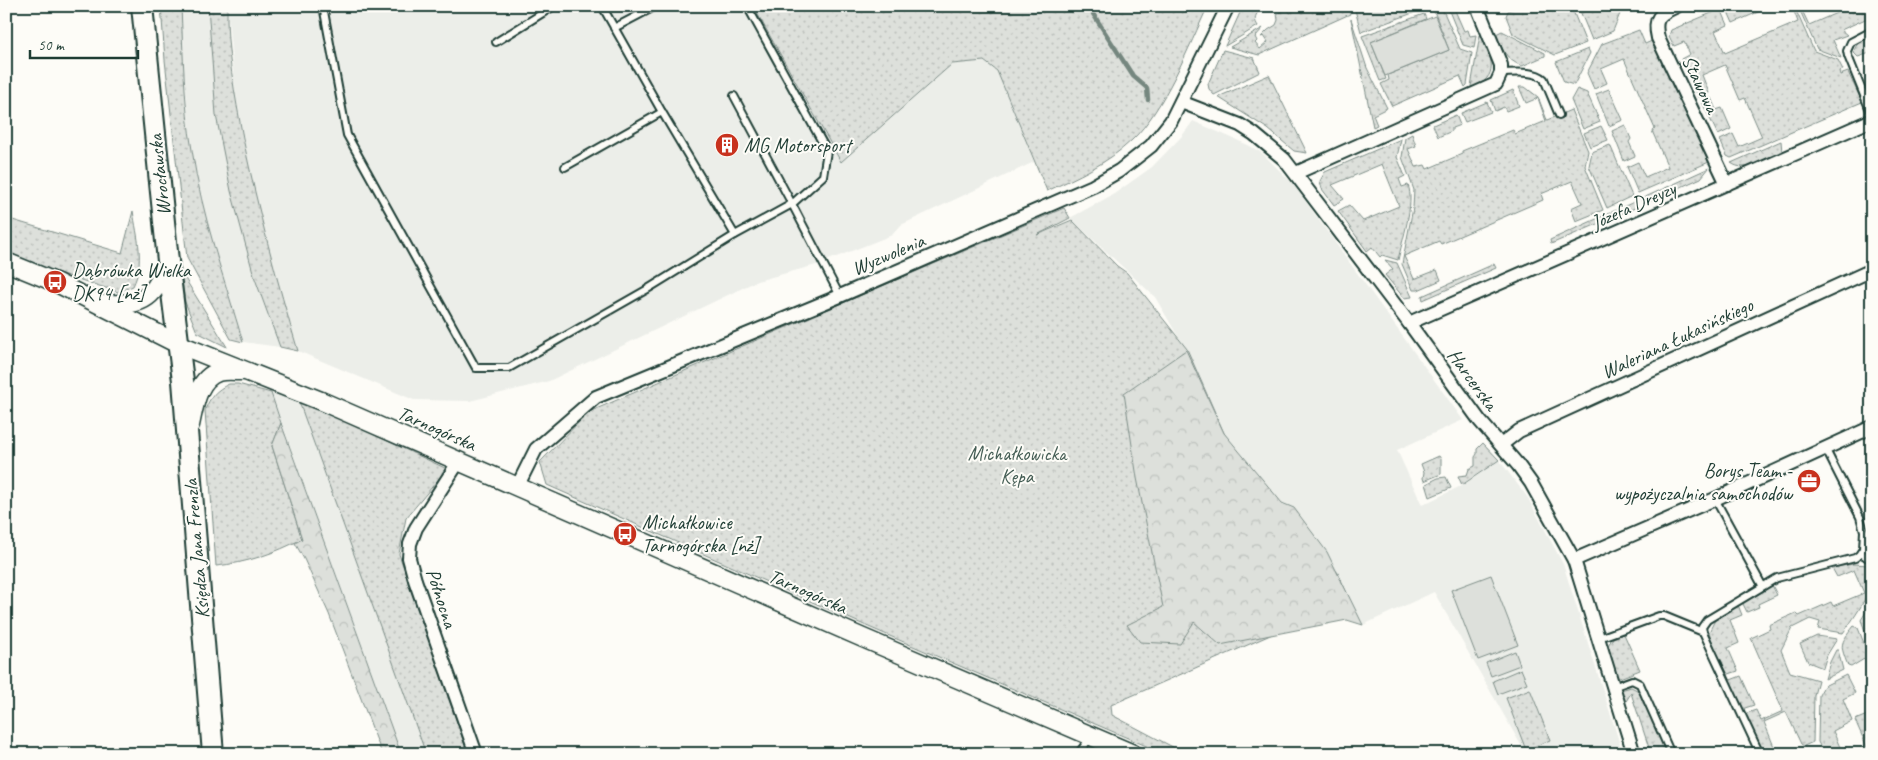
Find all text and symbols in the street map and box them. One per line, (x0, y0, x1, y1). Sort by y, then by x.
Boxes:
scale bar (30, 28, 138, 60)
text: 50 m (38, 36, 65, 55)
street label: Stawowa (1676, 51, 1726, 119)
street label: Wrocławska (143, 131, 176, 217)
building icon: MG Motorsport (714, 132, 740, 158)
place label: MG Motorsport (744, 133, 854, 158)
street label: Józefa Dreyzy (1586, 175, 1681, 236)
street label: Wyzwolenia (848, 227, 930, 281)
place label: Dąbrówka Wielka DK94 [nż] (72, 258, 192, 306)
bus stop icon: Dąbrówka Wielka DK94 [nż] (42, 269, 68, 295)
street label: Waleriana Łukasińskiego (1598, 292, 1758, 384)
street label: Harcerska (1442, 344, 1504, 417)
street label: Tarnogórska (394, 400, 481, 457)
park label: Michałkowicka Kępa (968, 441, 1068, 489)
place label: Borys Team - wypożyczalnia samochodów (1614, 458, 1794, 506)
office icon: Borys Team - wypożyczalnia samochodów (1796, 468, 1822, 494)
street label: Księdza Jana Frenzla (178, 476, 215, 620)
place label: Michałkowice Tarnogórska [nż] (642, 510, 762, 558)
bus stop icon: Michałkowice Tarnogórska [nż] (612, 521, 638, 547)
street label: Tarnogórska (765, 563, 852, 620)
street label: Północna (420, 565, 463, 633)

